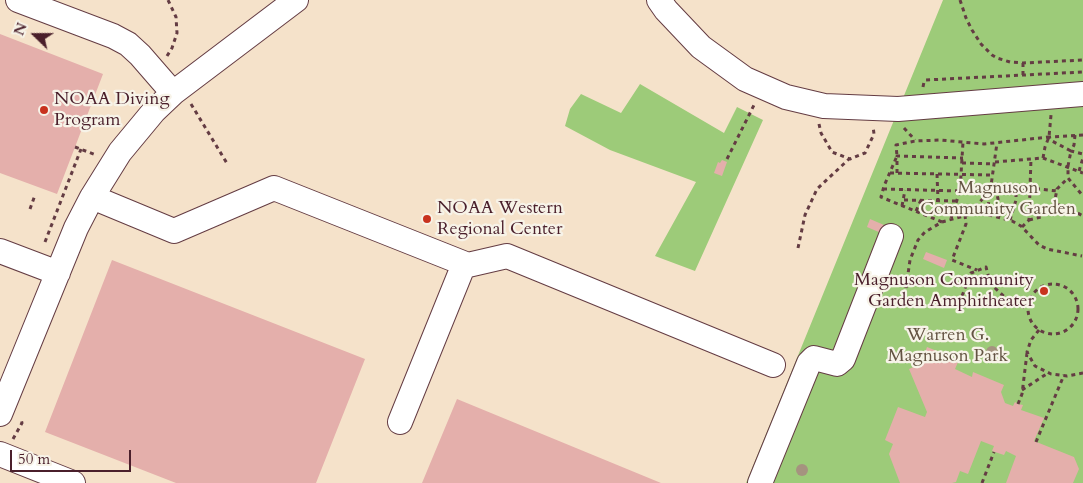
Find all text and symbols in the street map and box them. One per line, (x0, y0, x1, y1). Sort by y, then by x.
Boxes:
north arrow (10, 10, 60, 60)
text: N (10, 20, 32, 38)
place label: NOAA Diving Program (54, 89, 170, 132)
marker: NOAA Diving Program (38, 104, 50, 116)
park label: Magnuson Community Garden (920, 178, 1076, 220)
place label: NOAA Western Regional Center (437, 198, 563, 240)
marker: NOAA Western Regional Center (421, 213, 433, 225)
place label: Magnuson Community Garden Amphitheater (854, 270, 1034, 312)
marker: Magnuson Community Garden Amphitheater (1038, 285, 1050, 297)
park label: Warren G. Magnuson Park (888, 325, 1008, 368)
scale bar (12, 440, 134, 472)
text: 50 m (18, 449, 50, 469)

